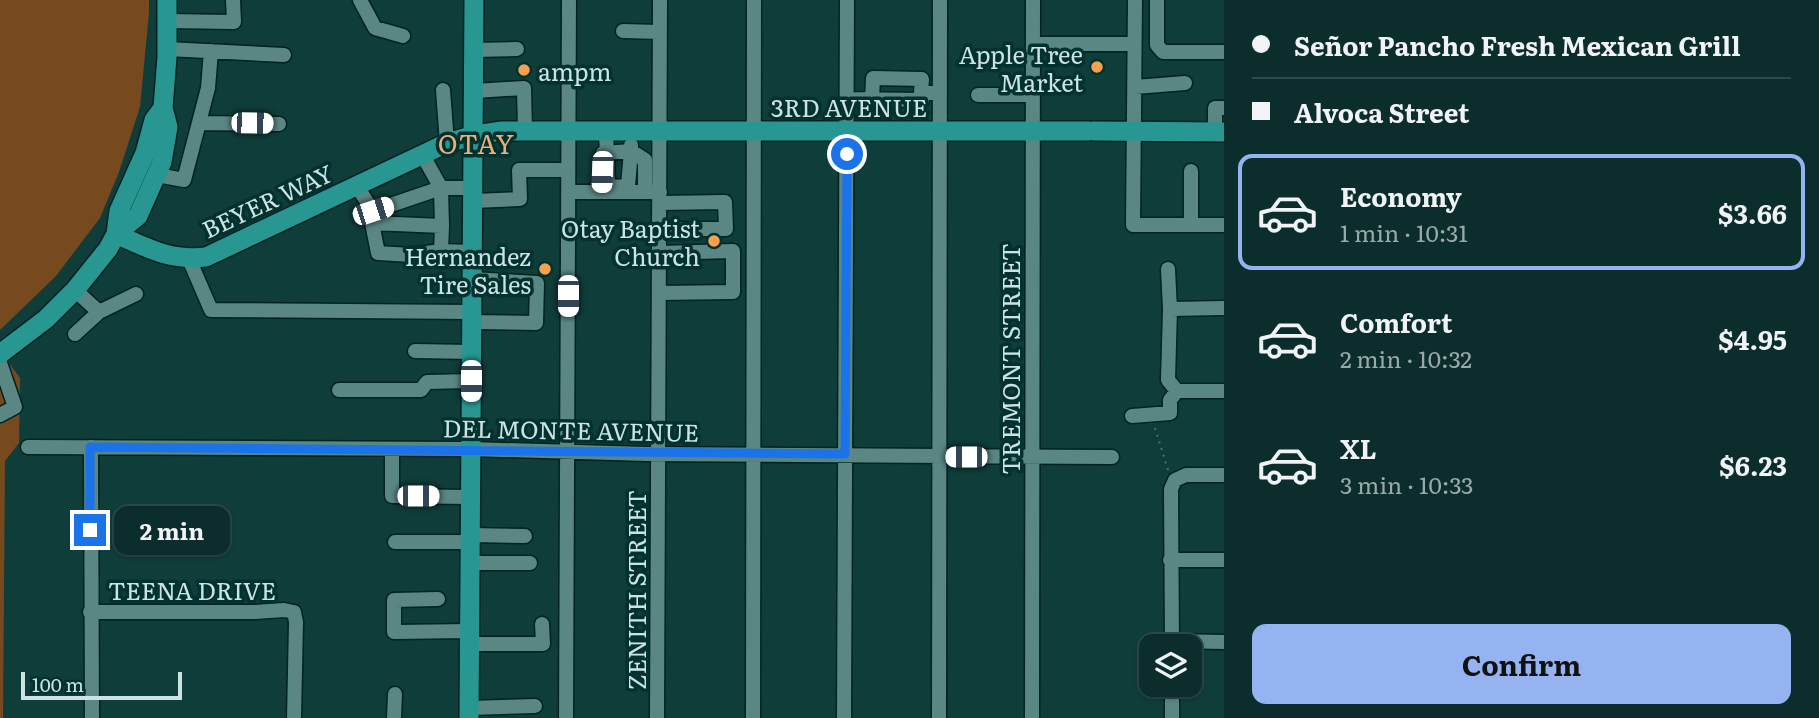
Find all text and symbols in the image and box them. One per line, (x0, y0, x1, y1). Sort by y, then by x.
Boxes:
text: Señor Pancho Fresh Mexican Grill (1294, 25, 1741, 64)
place label: Apple Tree Market (959, 36, 1083, 99)
place label: ampm (538, 53, 612, 88)
marker: Apple Tree Market (1089, 59, 1105, 75)
marker: ampm (516, 62, 532, 78)
street label: 3RD AVENUE (771, 89, 927, 124)
text: Alvoca Street (1294, 92, 1469, 131)
car (231, 112, 274, 134)
district label: OTAY (438, 123, 516, 162)
route start (831, 138, 863, 170)
car (591, 151, 614, 193)
street label: BEYER WAY (196, 154, 338, 246)
text: Economy (1340, 176, 1462, 215)
icon: car (1256, 181, 1319, 244)
text: $3.66 (1718, 193, 1787, 232)
car (350, 195, 397, 227)
place label: Otay Baptist Church (561, 210, 700, 273)
text: 1 min · 10:31 (1340, 215, 1468, 249)
marker: Otay Baptist Church (706, 233, 722, 249)
place label: Hernandez Tire Sales (405, 238, 531, 301)
street label: TREMONT STREET (992, 243, 1027, 475)
marker: Hernandez Tire Sales (537, 261, 553, 277)
car (558, 275, 579, 317)
text: Comfort (1340, 302, 1452, 341)
icon: car (1256, 307, 1319, 370)
text: $4.95 (1718, 319, 1787, 358)
text: 2 min · 10:32 (1340, 341, 1472, 375)
car (461, 360, 482, 402)
street label: DEL MONTE AVENUE (443, 409, 699, 449)
text: XL (1340, 428, 1377, 467)
icon: car (1256, 433, 1319, 496)
text: $6.23 (1719, 445, 1787, 484)
car (946, 447, 988, 468)
text: 3 min · 10:33 (1340, 467, 1473, 501)
car (398, 486, 440, 507)
street label: ZENITH STREET (618, 490, 653, 690)
callout: 2 min (114, 505, 230, 554)
text: 2 min (140, 513, 204, 547)
route end (74, 514, 106, 546)
street label: TEENA DRIVE (108, 572, 276, 607)
button: Confirm (1252, 624, 1791, 704)
map controls (1139, 634, 1202, 697)
button: layers (1139, 634, 1202, 697)
scale bar (21, 669, 182, 701)
text: 100 m (32, 670, 84, 698)

